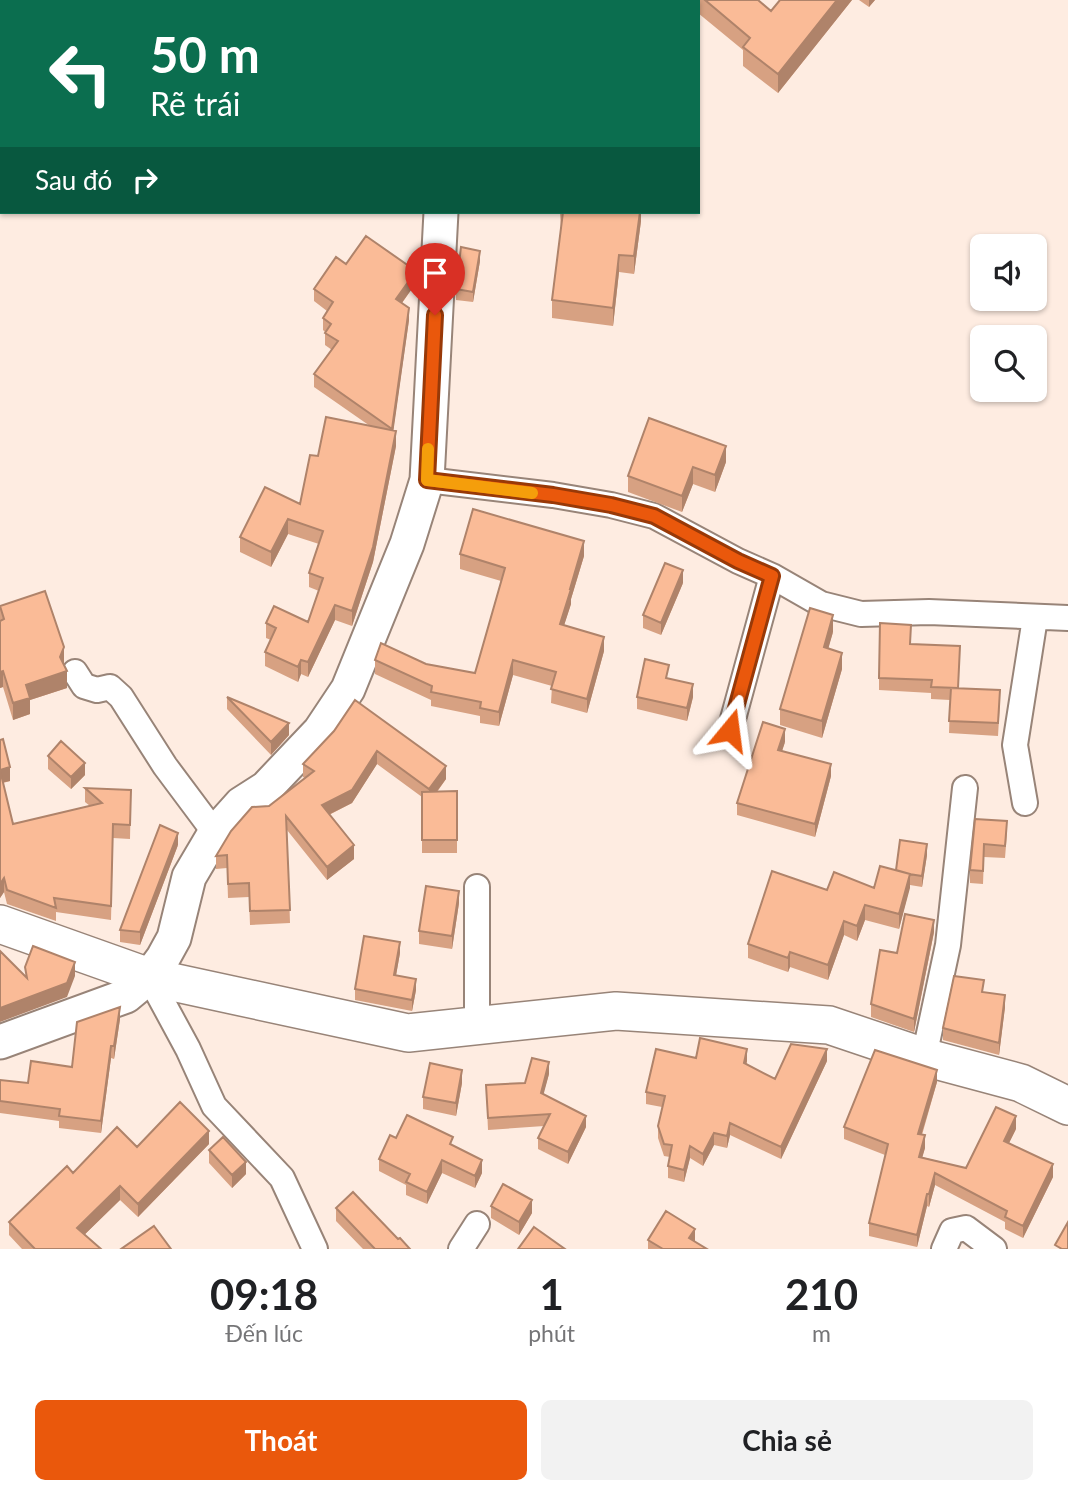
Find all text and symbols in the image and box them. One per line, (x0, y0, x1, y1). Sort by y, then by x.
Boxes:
text: 50 m (150, 25, 260, 83)
icon: left (35, 28, 126, 119)
text: Rẽ trái (150, 84, 241, 123)
icon: right (126, 161, 164, 199)
text: Sau đó (35, 164, 112, 196)
map controls (970, 234, 1047, 402)
button: sound (970, 234, 1047, 311)
pin (405, 243, 465, 315)
icon: arrive (416, 254, 454, 292)
button: search (970, 325, 1047, 402)
position arrow (693, 693, 767, 767)
text: 09:18 (210, 1269, 318, 1319)
text: 1 (539, 1269, 564, 1319)
text: 210 (785, 1269, 858, 1319)
text: Đến lúc (225, 1319, 303, 1347)
text: phút (528, 1319, 575, 1347)
text: m (812, 1319, 831, 1347)
button: Thoát (35, 1400, 527, 1480)
button: Chia sẻ (541, 1400, 1033, 1480)

